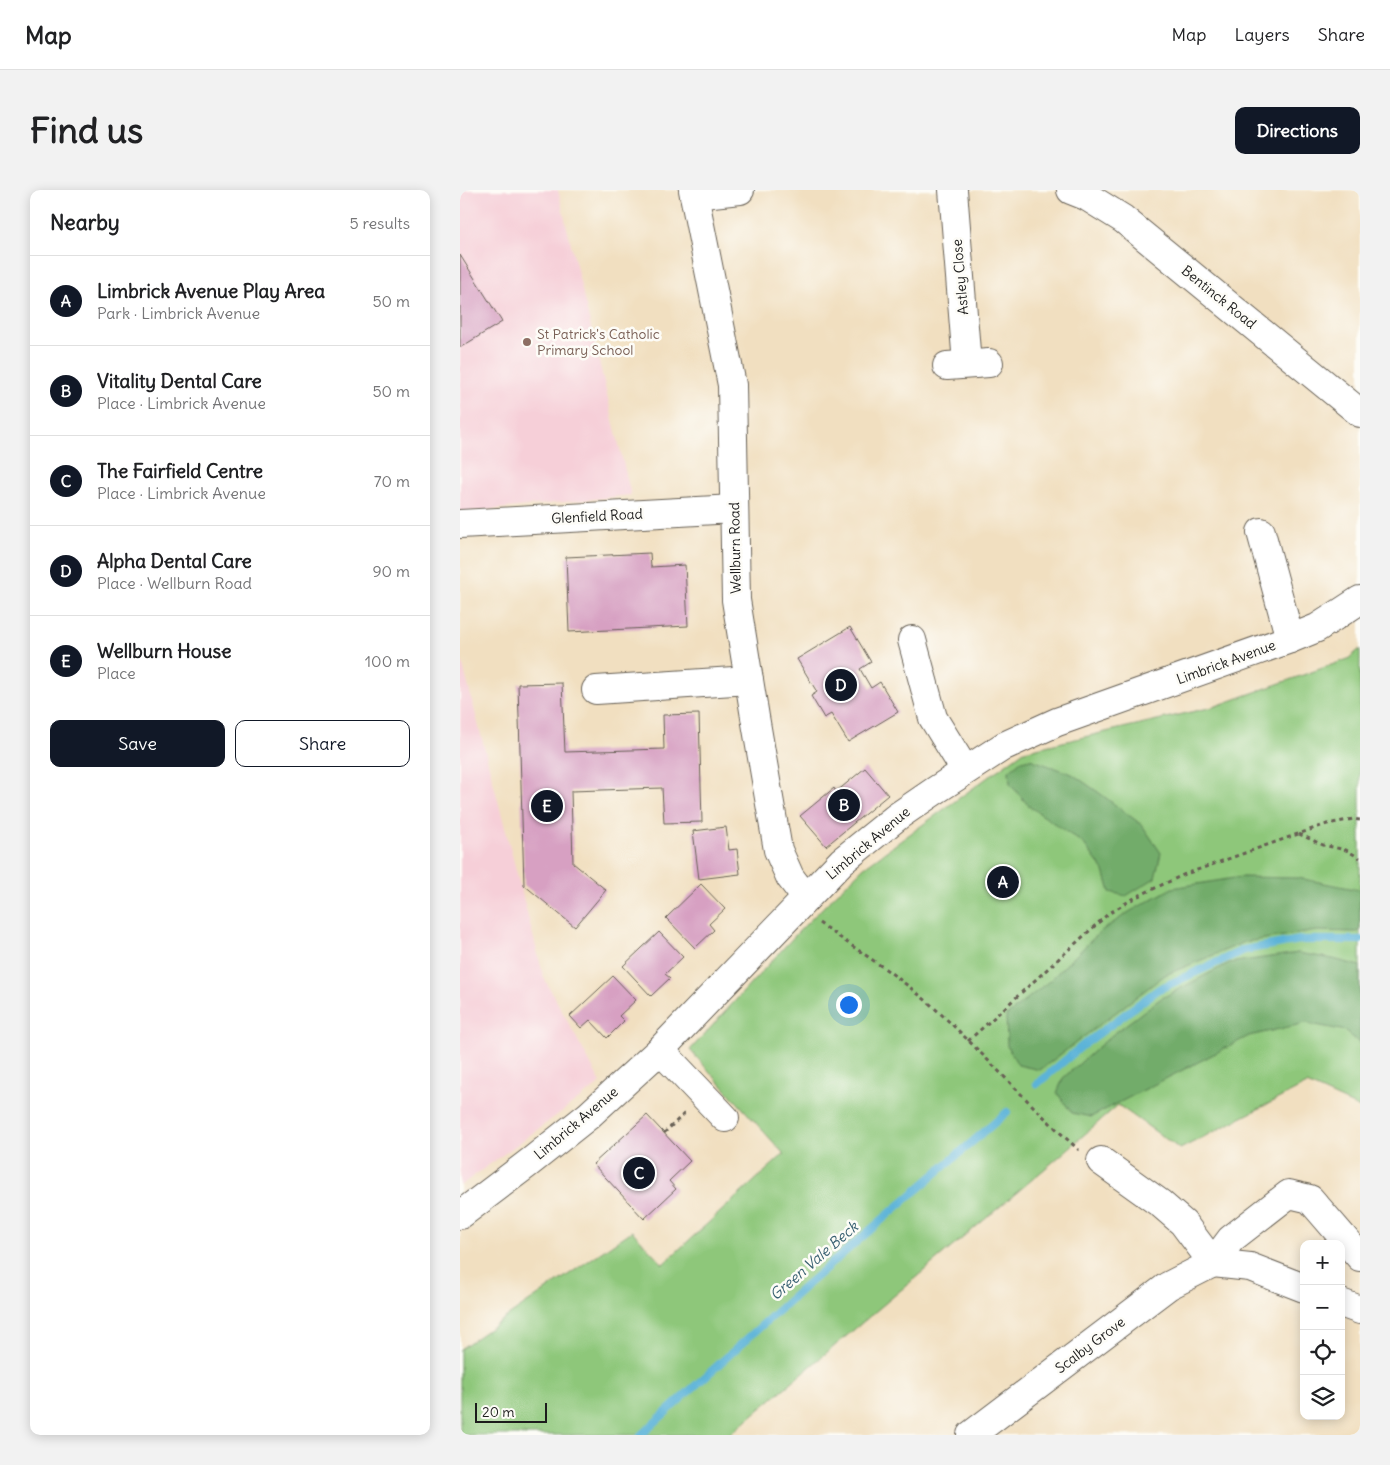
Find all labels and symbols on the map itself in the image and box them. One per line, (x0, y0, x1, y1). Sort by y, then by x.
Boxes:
street label: Astley Close (948, 238, 972, 316)
street label: Bentinck Road (1178, 261, 1260, 333)
place label: St Patrick's Catholic Primary School (537, 325, 660, 359)
marker: St Patrick's Catholic Primary School (521, 336, 533, 348)
street label: Wellburn Road (725, 502, 745, 594)
street label: Glenfield Road (551, 505, 643, 527)
street label: Limbrick Avenue (1174, 636, 1278, 688)
pin: D (825, 666, 857, 704)
pin: B (828, 786, 860, 824)
pin: E (531, 787, 563, 825)
street label: Limbrick Avenue (822, 803, 914, 883)
pin: A (987, 863, 1019, 901)
your location (836, 992, 862, 1018)
street label: Limbrick Avenue (530, 1083, 622, 1163)
pin: C (623, 1154, 655, 1192)
water label: Green Vale Beck (766, 1216, 863, 1304)
street label: Scalby Grove (1052, 1313, 1128, 1377)
scale bar (475, 1400, 548, 1423)

